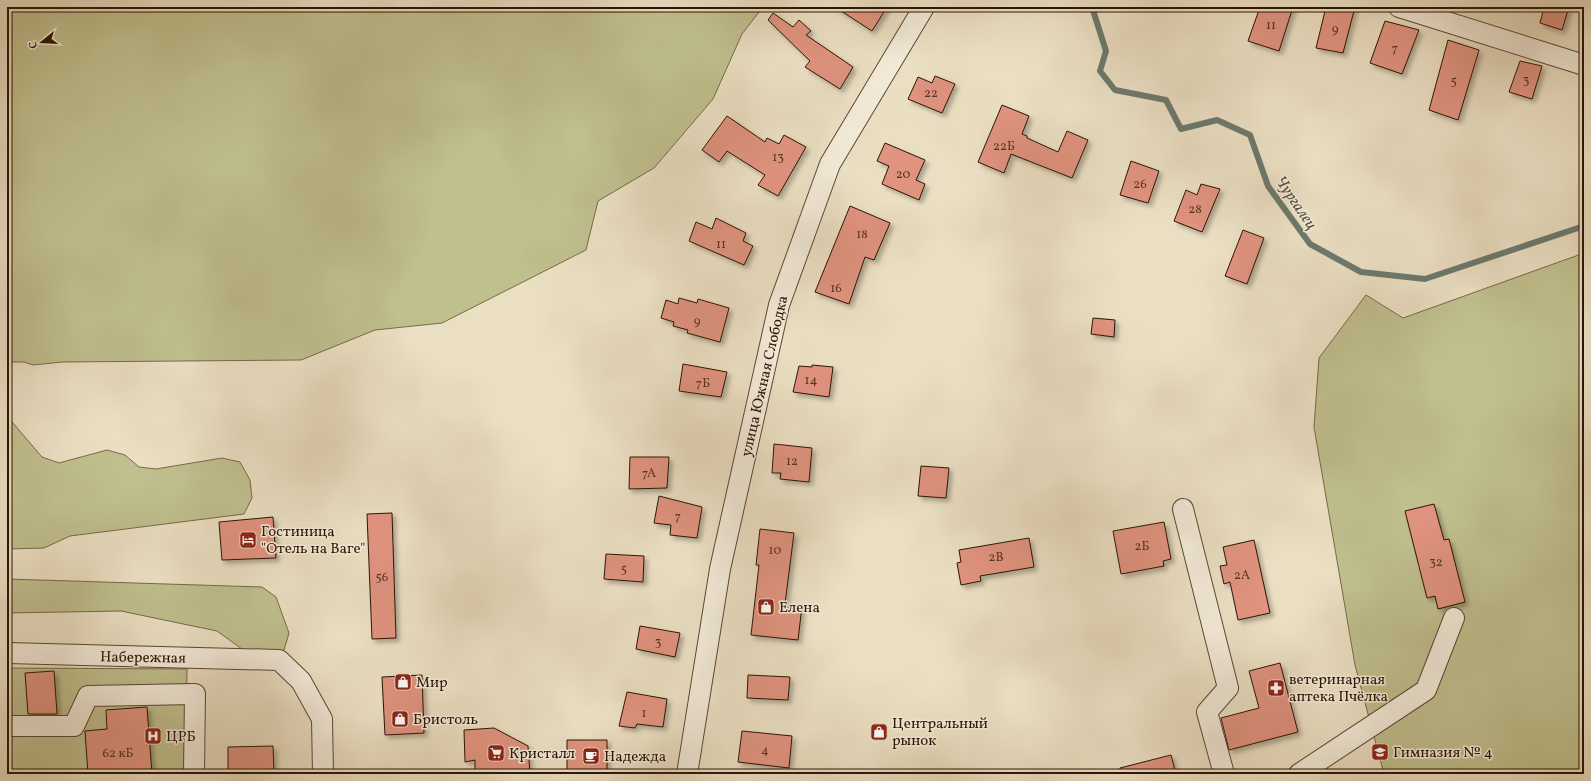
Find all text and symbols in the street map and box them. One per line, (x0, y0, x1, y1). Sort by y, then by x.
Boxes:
house number: 11 (1266, 17, 1276, 35)
house number: 9 (1332, 21, 1339, 39)
north arrow (22, 22, 62, 62)
text: С (26, 39, 42, 50)
house number: 7 (1392, 40, 1398, 58)
house number: 3 (1523, 72, 1530, 90)
house number: 5 (1451, 73, 1457, 91)
house number: 22 (924, 85, 938, 103)
house number: 22Б (993, 138, 1015, 156)
house number: 13 (772, 149, 784, 167)
house number: 20 (896, 166, 911, 184)
water label: Чургалец (1269, 172, 1321, 234)
house number: 26 (1133, 176, 1147, 194)
house number: 28 (1188, 201, 1202, 219)
house number: 18 (856, 226, 868, 244)
house number: 11 (716, 236, 726, 254)
house number: 16 (830, 280, 842, 298)
street label: улица Южная Слободка (737, 294, 794, 459)
house number: 9 (694, 313, 701, 331)
house number: 14 (805, 372, 818, 390)
house number: 7Б (696, 375, 710, 393)
house number: 12 (786, 453, 798, 471)
house number: 7А (642, 465, 656, 483)
house number: 7 (675, 508, 681, 526)
place label: Гостиница "Отель на Ваге" (261, 522, 365, 560)
hotel icon: Гостиница "Отель на Ваге" (238, 530, 258, 550)
house number: 2Б (1135, 538, 1150, 556)
house number: 10 (769, 542, 782, 560)
house number: 2В (988, 549, 1004, 567)
house number: 32 (1429, 554, 1443, 572)
house number: 5 (621, 561, 627, 579)
house number: 2А (1234, 567, 1250, 585)
house number: 56 (376, 569, 389, 587)
shop icon: Елена (756, 597, 776, 617)
place label: Елена (779, 598, 820, 619)
house number: 3 (655, 634, 662, 652)
street label: Набережная (100, 647, 186, 670)
place label: ветеринарная аптека Пчёлка (1289, 670, 1388, 708)
shop icon: Мир (393, 672, 413, 692)
place label: Мир (416, 673, 448, 694)
pharmacy icon: ветеринарная аптека Пчёлка (1266, 678, 1286, 698)
house number: 1 (641, 705, 647, 723)
shop icon: Бристоль (390, 709, 410, 729)
place label: Бристоль (413, 710, 478, 731)
place label: Центральный рынок (892, 714, 988, 752)
shop icon: Центральный рынок (869, 722, 889, 742)
hospital icon: ЦРБ (143, 726, 163, 746)
place label: ЦРБ (166, 727, 196, 748)
house number: 4 (761, 742, 769, 760)
school or university icon: Гимназия № 4 (1370, 742, 1390, 762)
supermarket icon: Кристалл (486, 743, 506, 763)
place label: Гимназия № 4 (1393, 743, 1493, 764)
place label: Кристалл (509, 744, 575, 765)
house number: 62 кБ (102, 745, 134, 763)
cafe icon: Надежда (581, 746, 601, 766)
place label: Надежда (604, 747, 666, 768)

